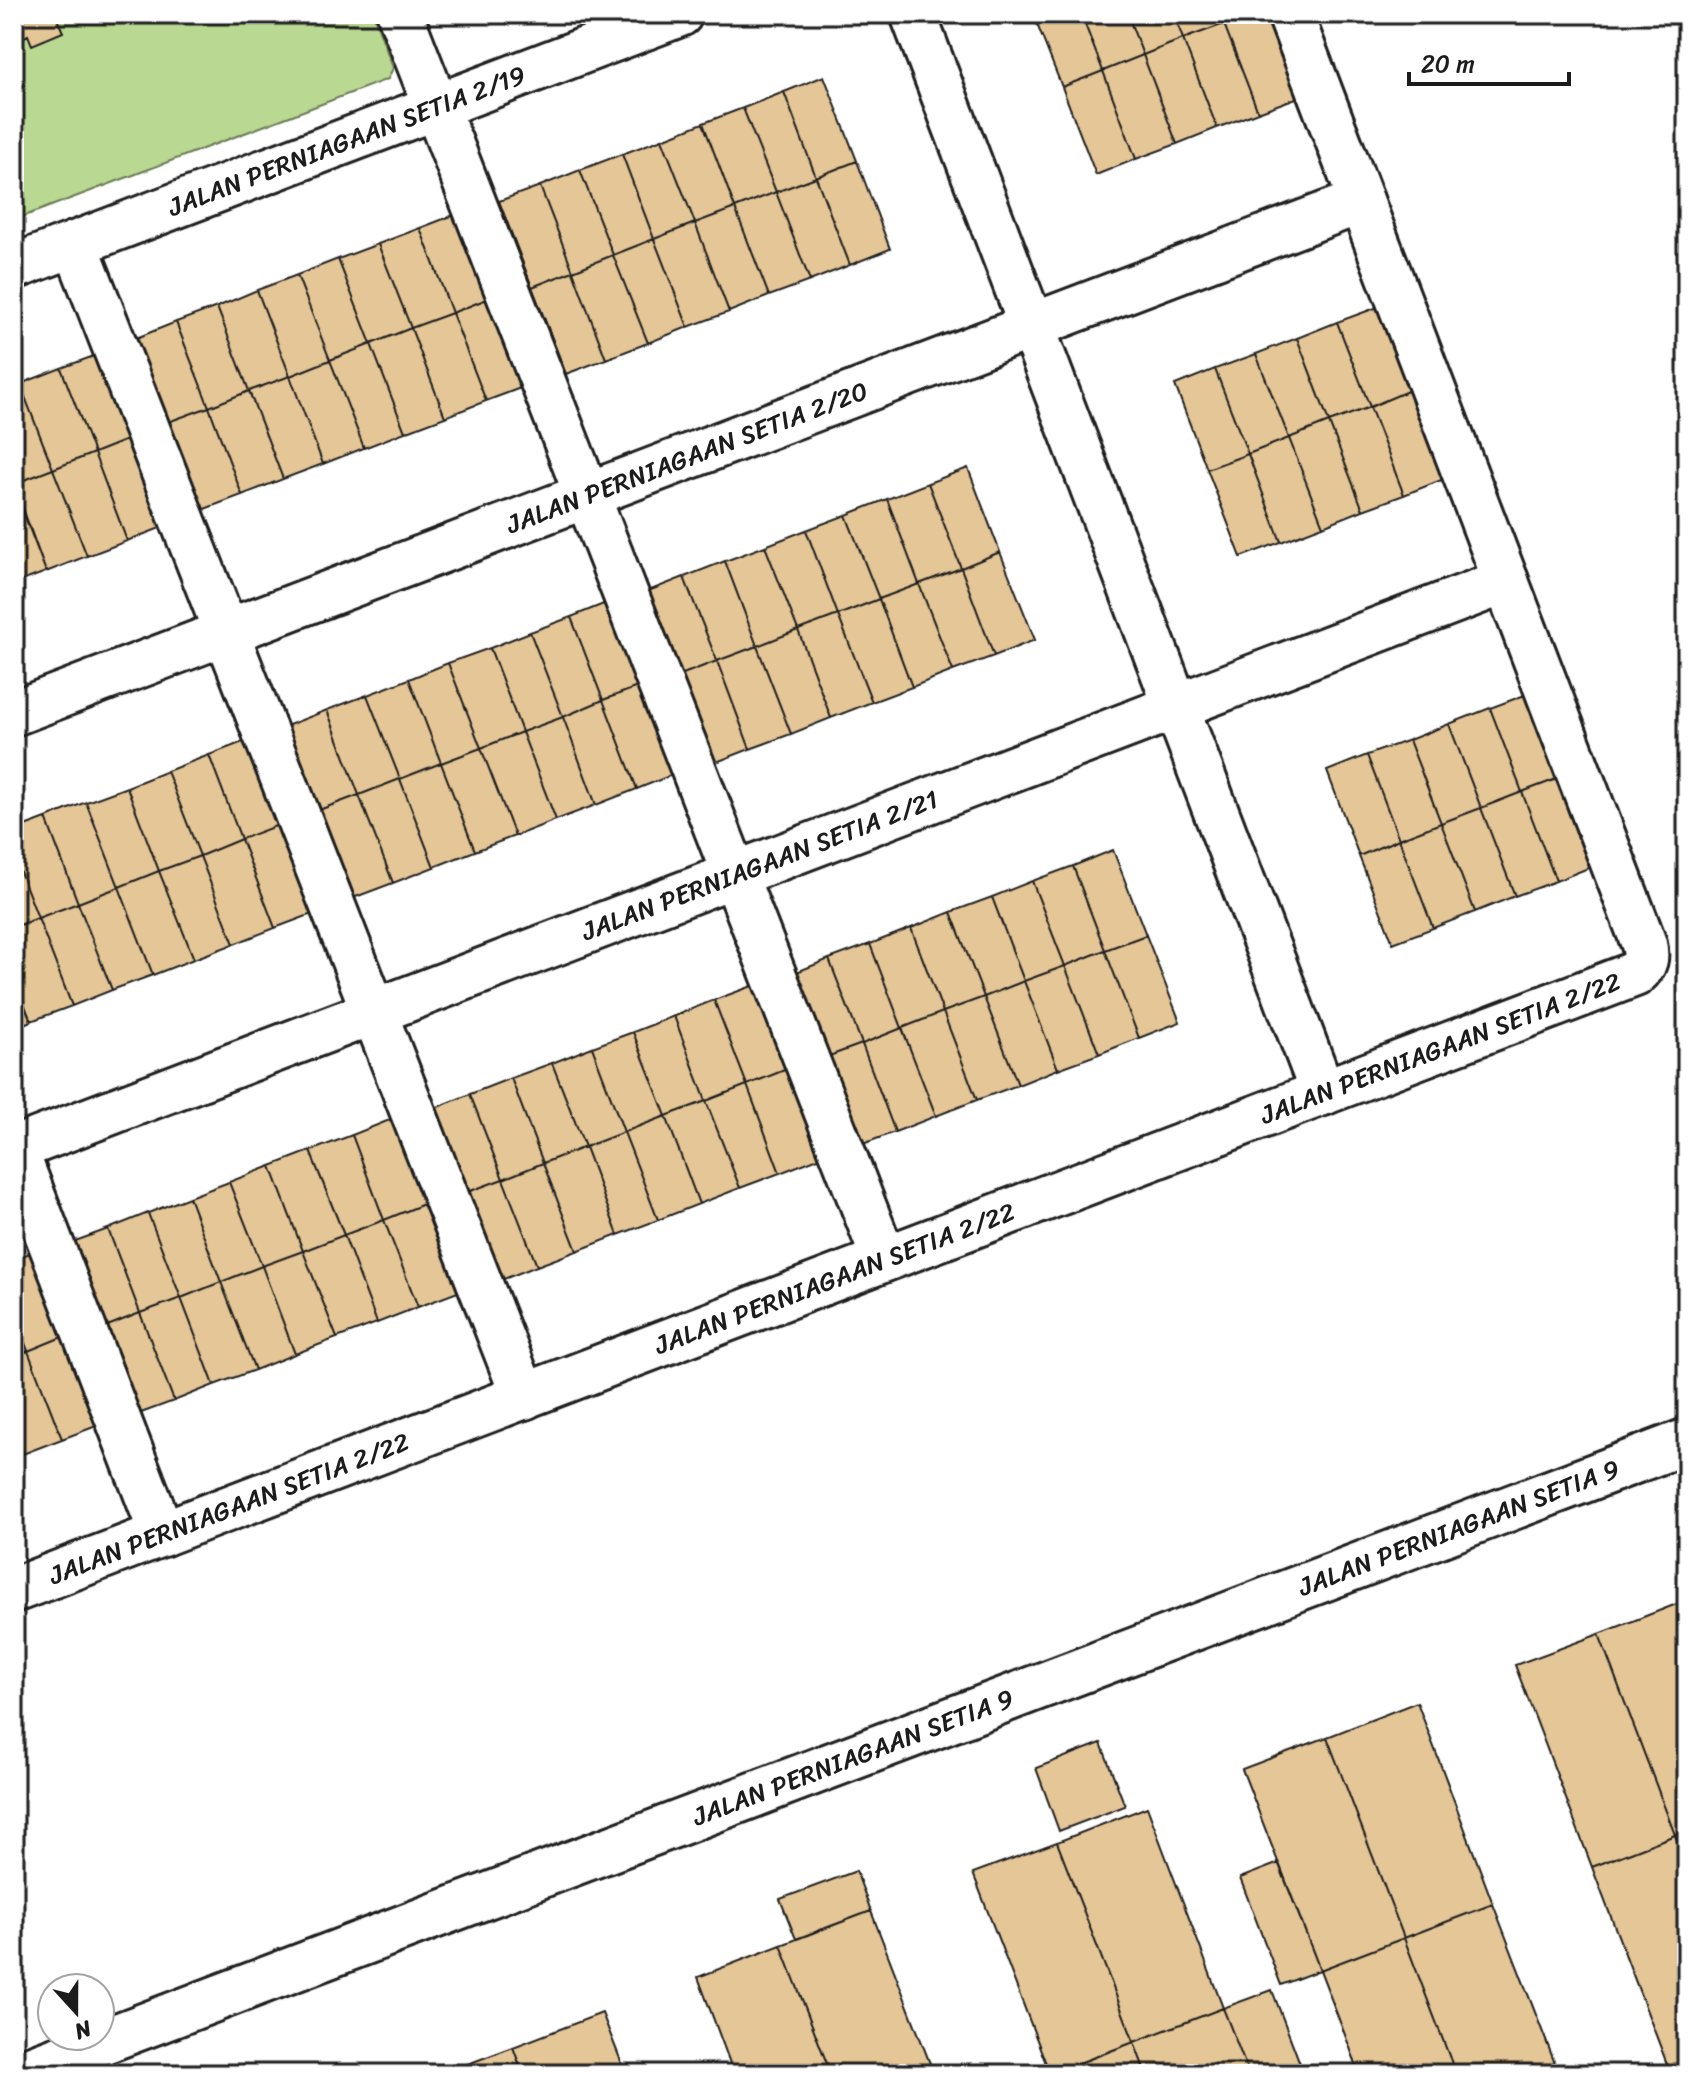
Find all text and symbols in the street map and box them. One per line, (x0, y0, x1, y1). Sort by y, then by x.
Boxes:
scale bar (1409, 36, 1569, 86)
text: 20 m (1421, 43, 1475, 85)
street label: JALAN PERNIAGAAN SETIA 2/19 (160, 52, 532, 230)
street label: JALAN PERNIAGAAN SETIA 2/20 (498, 367, 875, 547)
street label: JALAN PERNIAGAAN SETIA 2/21 (574, 776, 945, 954)
street label: JALAN PERNIAGAAN SETIA 2/22 (1253, 958, 1627, 1138)
street label: JALAN PERNIAGAAN SETIA 2/22 (647, 1189, 1022, 1368)
street label: JALAN PERNIAGAAN SETIA 2/22 (41, 1419, 416, 1598)
street label: JALAN PERNIAGAAN SETIA 9 (1291, 1446, 1626, 1610)
street label: JALAN PERNIAGAAN SETIA 9 (685, 1675, 1020, 1839)
north arrow (36, 1972, 116, 2052)
text: N (68, 2009, 98, 2051)

